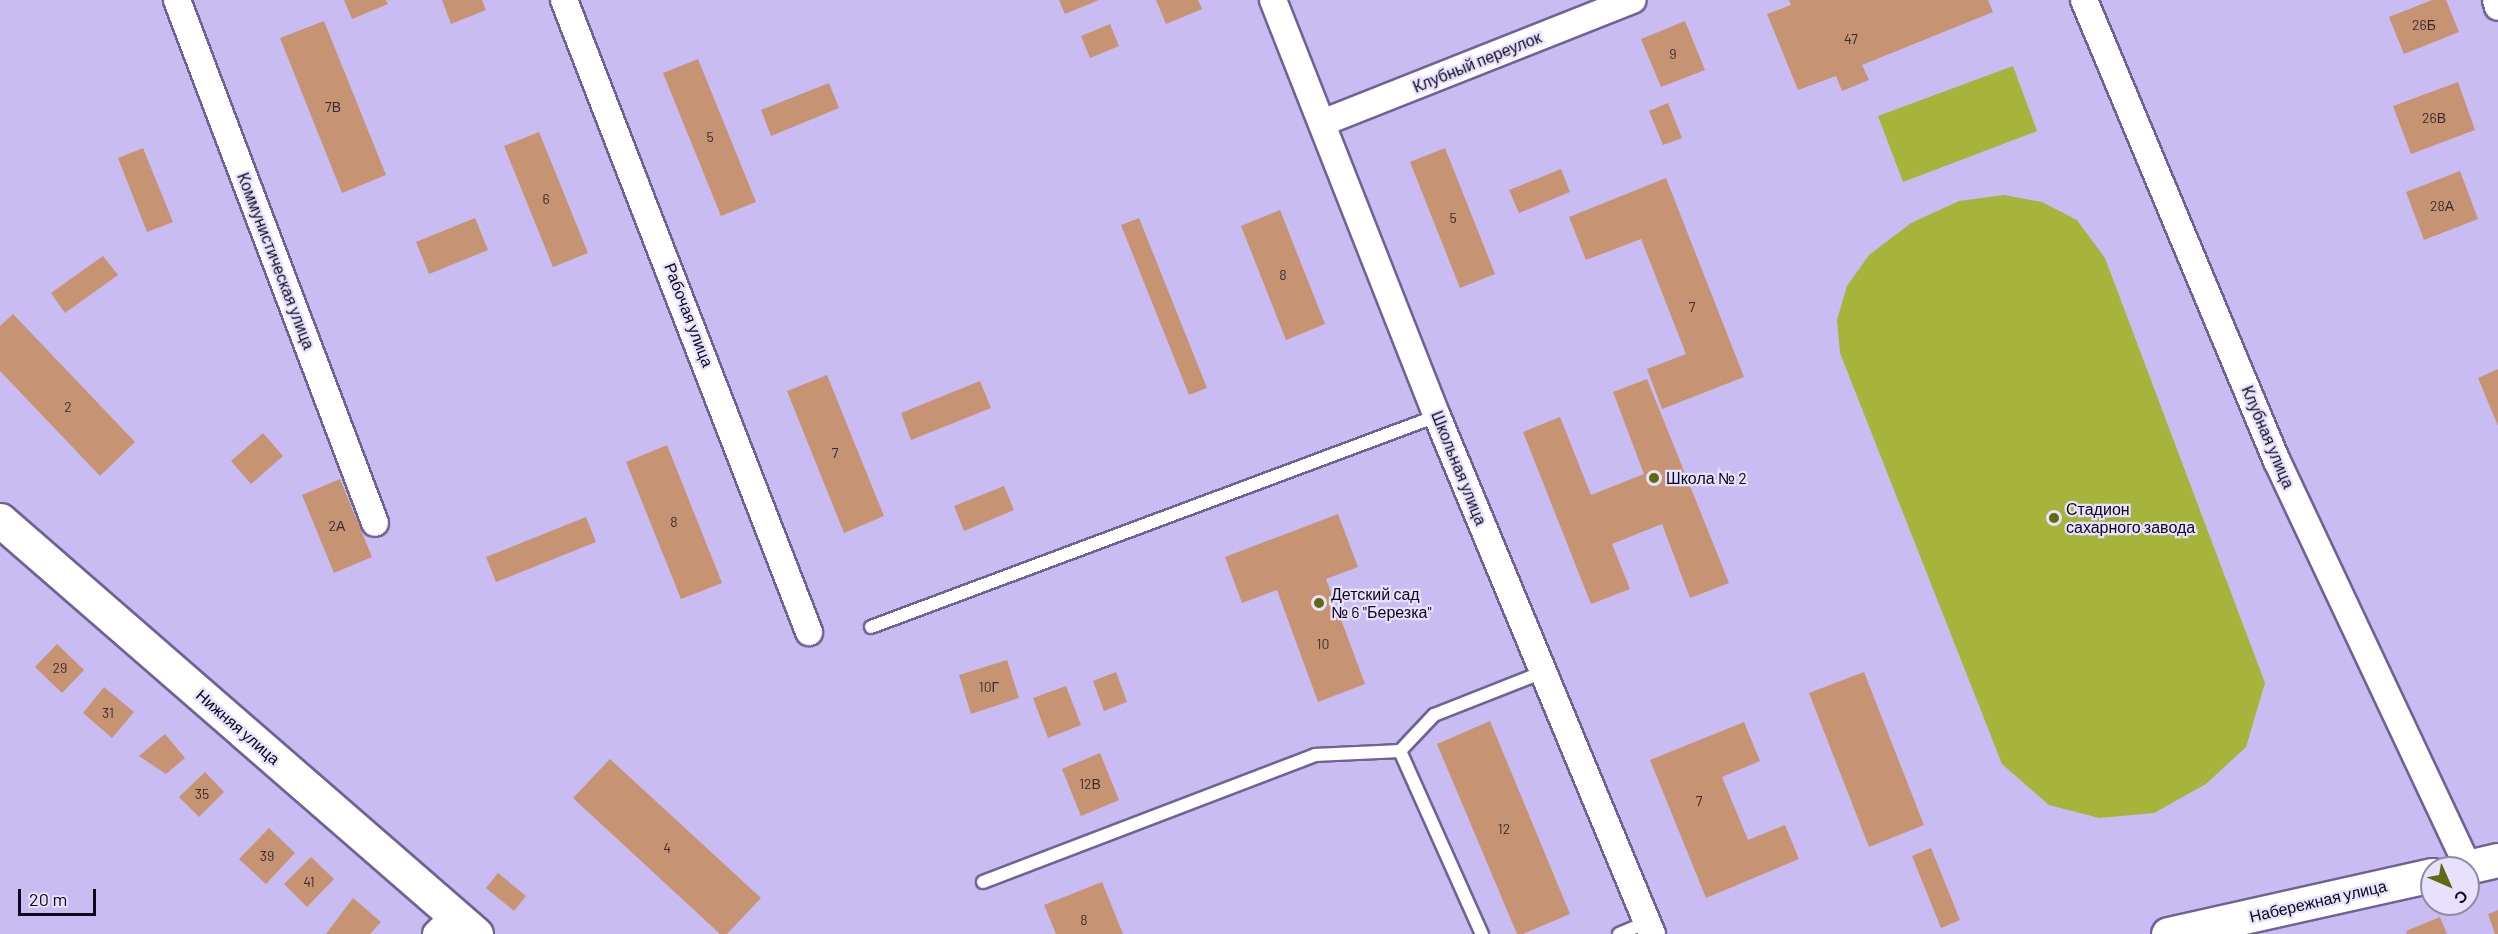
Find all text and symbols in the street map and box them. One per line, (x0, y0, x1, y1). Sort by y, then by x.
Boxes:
house number: 26Б (2412, 17, 2436, 33)
street label: Клубный переулок (1410, 27, 1544, 97)
house number: 47 (1844, 31, 1858, 47)
house number: 9 (1669, 46, 1677, 62)
house number: 7В (325, 99, 341, 115)
house number: 26В (2422, 110, 2446, 126)
house number: 5 (706, 129, 714, 145)
street label: Коммунистическая улица (233, 170, 319, 352)
house number: 6 (542, 191, 550, 207)
house number: 28А (2430, 198, 2454, 214)
house number: 5 (1449, 210, 1457, 226)
street label: Рабочая улица (660, 260, 718, 370)
house number: 8 (1279, 267, 1287, 283)
house number: 7 (1689, 299, 1695, 315)
street label: Клубная улица (2238, 383, 2298, 491)
house number: 2 (64, 399, 72, 415)
street label: Школьная улица (1427, 408, 1491, 528)
house number: 7 (832, 445, 838, 461)
place label: Школа № 2 (1666, 468, 1747, 488)
marker: Школа № 2 (1647, 471, 1661, 485)
place label: Стадион сахарного завода (2066, 499, 2195, 537)
marker: Стадион сахарного завода (2047, 511, 2061, 525)
house number: 8 (670, 514, 678, 530)
house number: 2А (329, 518, 345, 534)
place label: Детский сад № 6 "Березка" (1331, 584, 1432, 622)
marker: Детский сад № 6 "Березка" (1312, 596, 1326, 610)
house number: 10 (1317, 636, 1329, 652)
house number: 29 (53, 660, 67, 676)
house number: 10Г (979, 679, 999, 695)
street label: Нижняя улица (192, 685, 284, 769)
house number: 31 (102, 705, 114, 721)
house number: 12В (1079, 776, 1101, 792)
house number: 35 (195, 786, 209, 802)
house number: 7 (1696, 793, 1702, 809)
house number: 12 (1498, 821, 1510, 837)
house number: 4 (663, 840, 671, 856)
house number: 39 (260, 848, 274, 864)
north arrow (2420, 856, 2480, 916)
house number: 41 (303, 874, 315, 890)
street label: Набережная улица (2248, 876, 2388, 926)
scale bar (21, 877, 99, 915)
text: С (2451, 887, 2472, 908)
text: 20 m (29, 888, 67, 910)
house number: 8 (1080, 912, 1088, 928)

